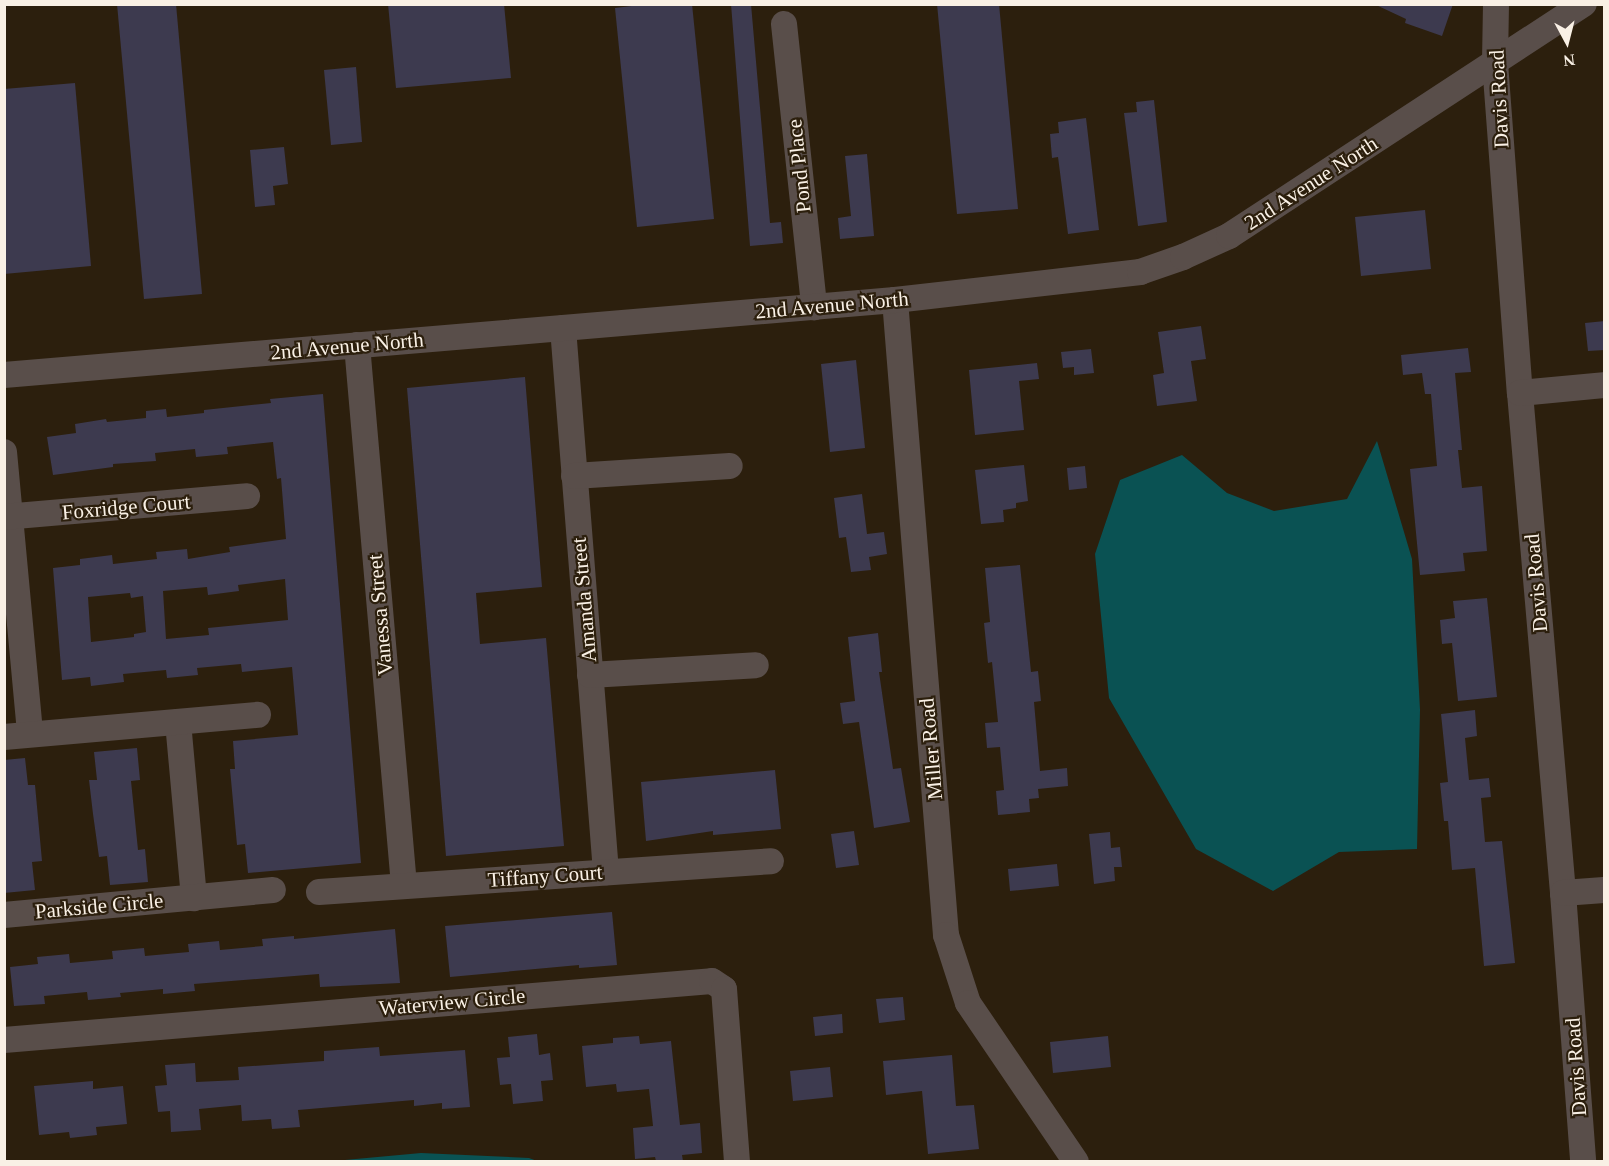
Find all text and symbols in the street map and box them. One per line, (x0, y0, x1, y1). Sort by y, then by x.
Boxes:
north arrow (1537, 12, 1597, 72)
street label: Davis Road (1484, 49, 1514, 149)
text: N (1562, 51, 1576, 70)
street label: Pond Place (782, 118, 816, 214)
street label: 2nd Avenue North (1239, 130, 1383, 236)
street label: 2nd Avenue North (754, 286, 910, 324)
street label: 2nd Avenue North (269, 327, 425, 365)
street label: Foxridge Court (61, 489, 191, 525)
street label: Davis Road (1519, 533, 1553, 633)
street label: Amanda Street (566, 536, 602, 664)
street label: Vanessa Street (362, 553, 398, 677)
street label: Miller Road (914, 697, 948, 801)
street label: Tiffany Court (487, 859, 603, 893)
street label: Parkside Circle (34, 888, 164, 924)
street label: Waterview Circle (378, 983, 526, 1021)
street label: Davis Road (1560, 1017, 1592, 1117)

